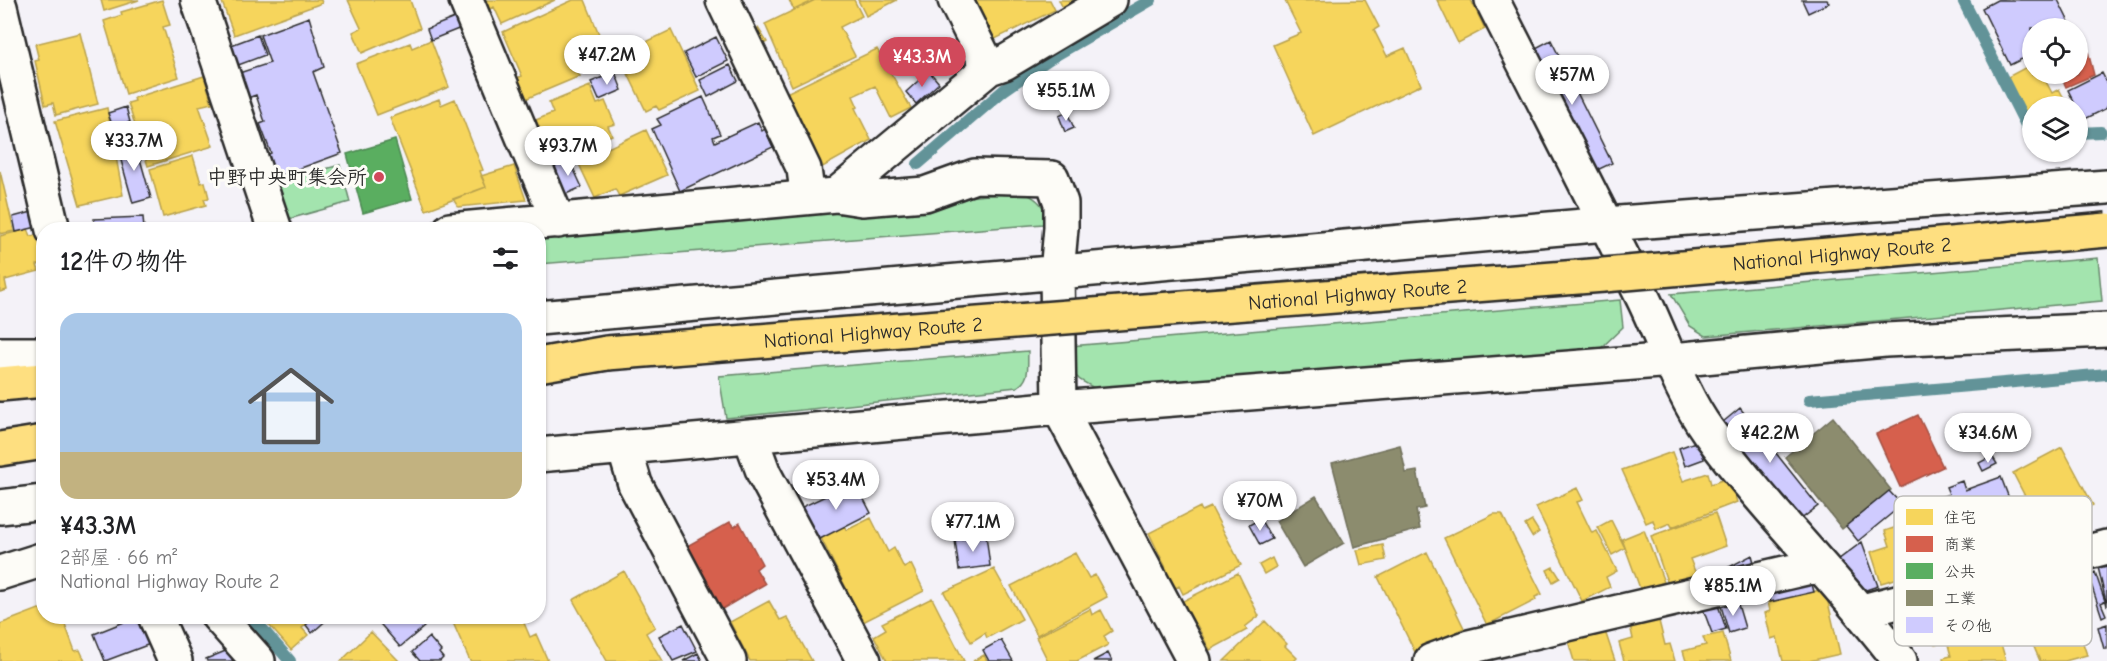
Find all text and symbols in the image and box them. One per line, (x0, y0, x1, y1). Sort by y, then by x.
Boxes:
map controls (2022, 18, 2088, 162)
button: locate (2022, 18, 2088, 84)
pin: ¥47.2M (558, 35, 656, 86)
pin: ¥43.3M (873, 37, 971, 88)
text: ¥47.2M (578, 43, 636, 66)
text: ¥43.3M (893, 45, 951, 68)
pin: ¥57M (1536, 55, 1608, 106)
text: ¥57M (1549, 63, 1595, 86)
pin: ¥55.1M (1017, 71, 1115, 122)
text: ¥55.1M (1037, 79, 1095, 102)
button: layers (2022, 96, 2088, 162)
pin: ¥33.7M (85, 121, 183, 172)
pin: ¥93.7M (519, 126, 617, 177)
text: ¥33.7M (105, 129, 163, 152)
text: ¥93.7M (539, 134, 597, 157)
place label: 中野中央町集会所 (207, 166, 367, 189)
marker: 中野中央町集会所 (372, 170, 386, 184)
street label: National Highway Route 2 (1732, 233, 1952, 275)
icon: filters (489, 242, 522, 275)
text: 12件の物件 (60, 247, 187, 277)
street label: National Highway Route 2 (1247, 275, 1468, 315)
street label: National Highway Route 2 (763, 313, 984, 353)
icon: home (237, 352, 345, 460)
pin: ¥42.2M (1721, 413, 1819, 464)
pin: ¥34.6M (1939, 413, 2037, 464)
text: ¥42.2M (1741, 421, 1799, 444)
text: ¥34.6M (1958, 421, 2018, 444)
pin: ¥53.4M (787, 460, 885, 511)
text: ¥53.4M (806, 468, 866, 491)
pin: ¥70M (1224, 481, 1296, 532)
text: ¥70M (1237, 489, 1283, 512)
legend (1894, 496, 2092, 646)
pin: ¥77.1M (924, 502, 1022, 553)
text: 住宅 (1944, 509, 1976, 527)
text: ¥77.1M (945, 510, 1001, 533)
text: ¥43.3M (60, 511, 136, 541)
text: 商業 (1944, 536, 1976, 554)
text: 2部屋 · 66 m² (60, 546, 177, 569)
text: 公共 (1944, 563, 1976, 581)
pin: ¥85.1M (1684, 566, 1782, 617)
text: National Highway Route 2 (60, 570, 279, 593)
text: ¥85.1M (1704, 574, 1762, 597)
text: 工業 (1944, 590, 1976, 608)
text: その他 (1944, 617, 1992, 635)

